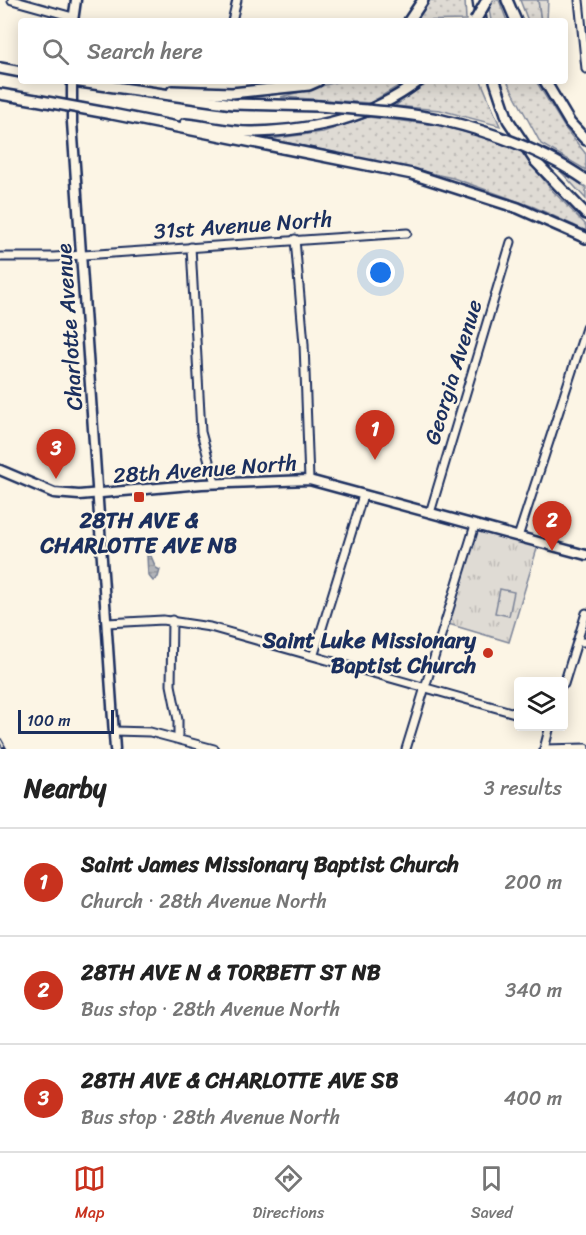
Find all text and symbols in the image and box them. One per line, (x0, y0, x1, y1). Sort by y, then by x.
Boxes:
search box (18, 18, 568, 84)
text: Search here (87, 32, 203, 71)
icon: search (39, 35, 72, 68)
street label: 31st Avenue North (152, 199, 334, 251)
street label: Charlotte Avenue (44, 242, 94, 412)
your location (366, 258, 395, 287)
street label: Georgia Avenue (412, 295, 494, 449)
pin: 1 (356, 410, 394, 460)
pin: 3 (36, 430, 76, 479)
street label: 28th Avenue North (112, 443, 298, 495)
marker: 28TH AVE & CHARLOTTE AVE NB (132, 490, 146, 504)
place label: 28TH AVE & CHARLOTTE AVE NB (40, 501, 237, 565)
pin: 2 (532, 502, 572, 551)
place label: Saint Luke Missionary Baptist Church (261, 621, 477, 685)
marker: Saint Luke Missionary Baptist Church (481, 646, 495, 660)
map controls (514, 677, 568, 731)
button: layers (514, 677, 568, 731)
text: 100 m (27, 706, 71, 735)
scale bar (18, 707, 114, 734)
text: Nearby (24, 765, 106, 811)
text: 3 results (484, 771, 562, 806)
text: Saint James Missionary Baptist Church (81, 845, 459, 884)
text: 1 (39, 865, 48, 900)
text: 200 m (505, 865, 562, 900)
text: Church · 28th Avenue North (81, 884, 327, 919)
text: 28TH AVE N & TORBETT ST NB (81, 953, 381, 992)
text: 2 (38, 973, 49, 1008)
text: 340 m (505, 973, 562, 1008)
text: Bus stop · 28th Avenue North (81, 992, 340, 1027)
text: 28TH AVE & CHARLOTTE AVE SB (81, 1061, 399, 1100)
text: 3 (38, 1081, 49, 1116)
text: 400 m (504, 1081, 562, 1116)
text: Bus stop · 28th Avenue North (81, 1100, 340, 1135)
tab: Map (73, 1162, 106, 1227)
tab: Directions (253, 1162, 324, 1227)
tab: Saved (471, 1162, 513, 1227)

